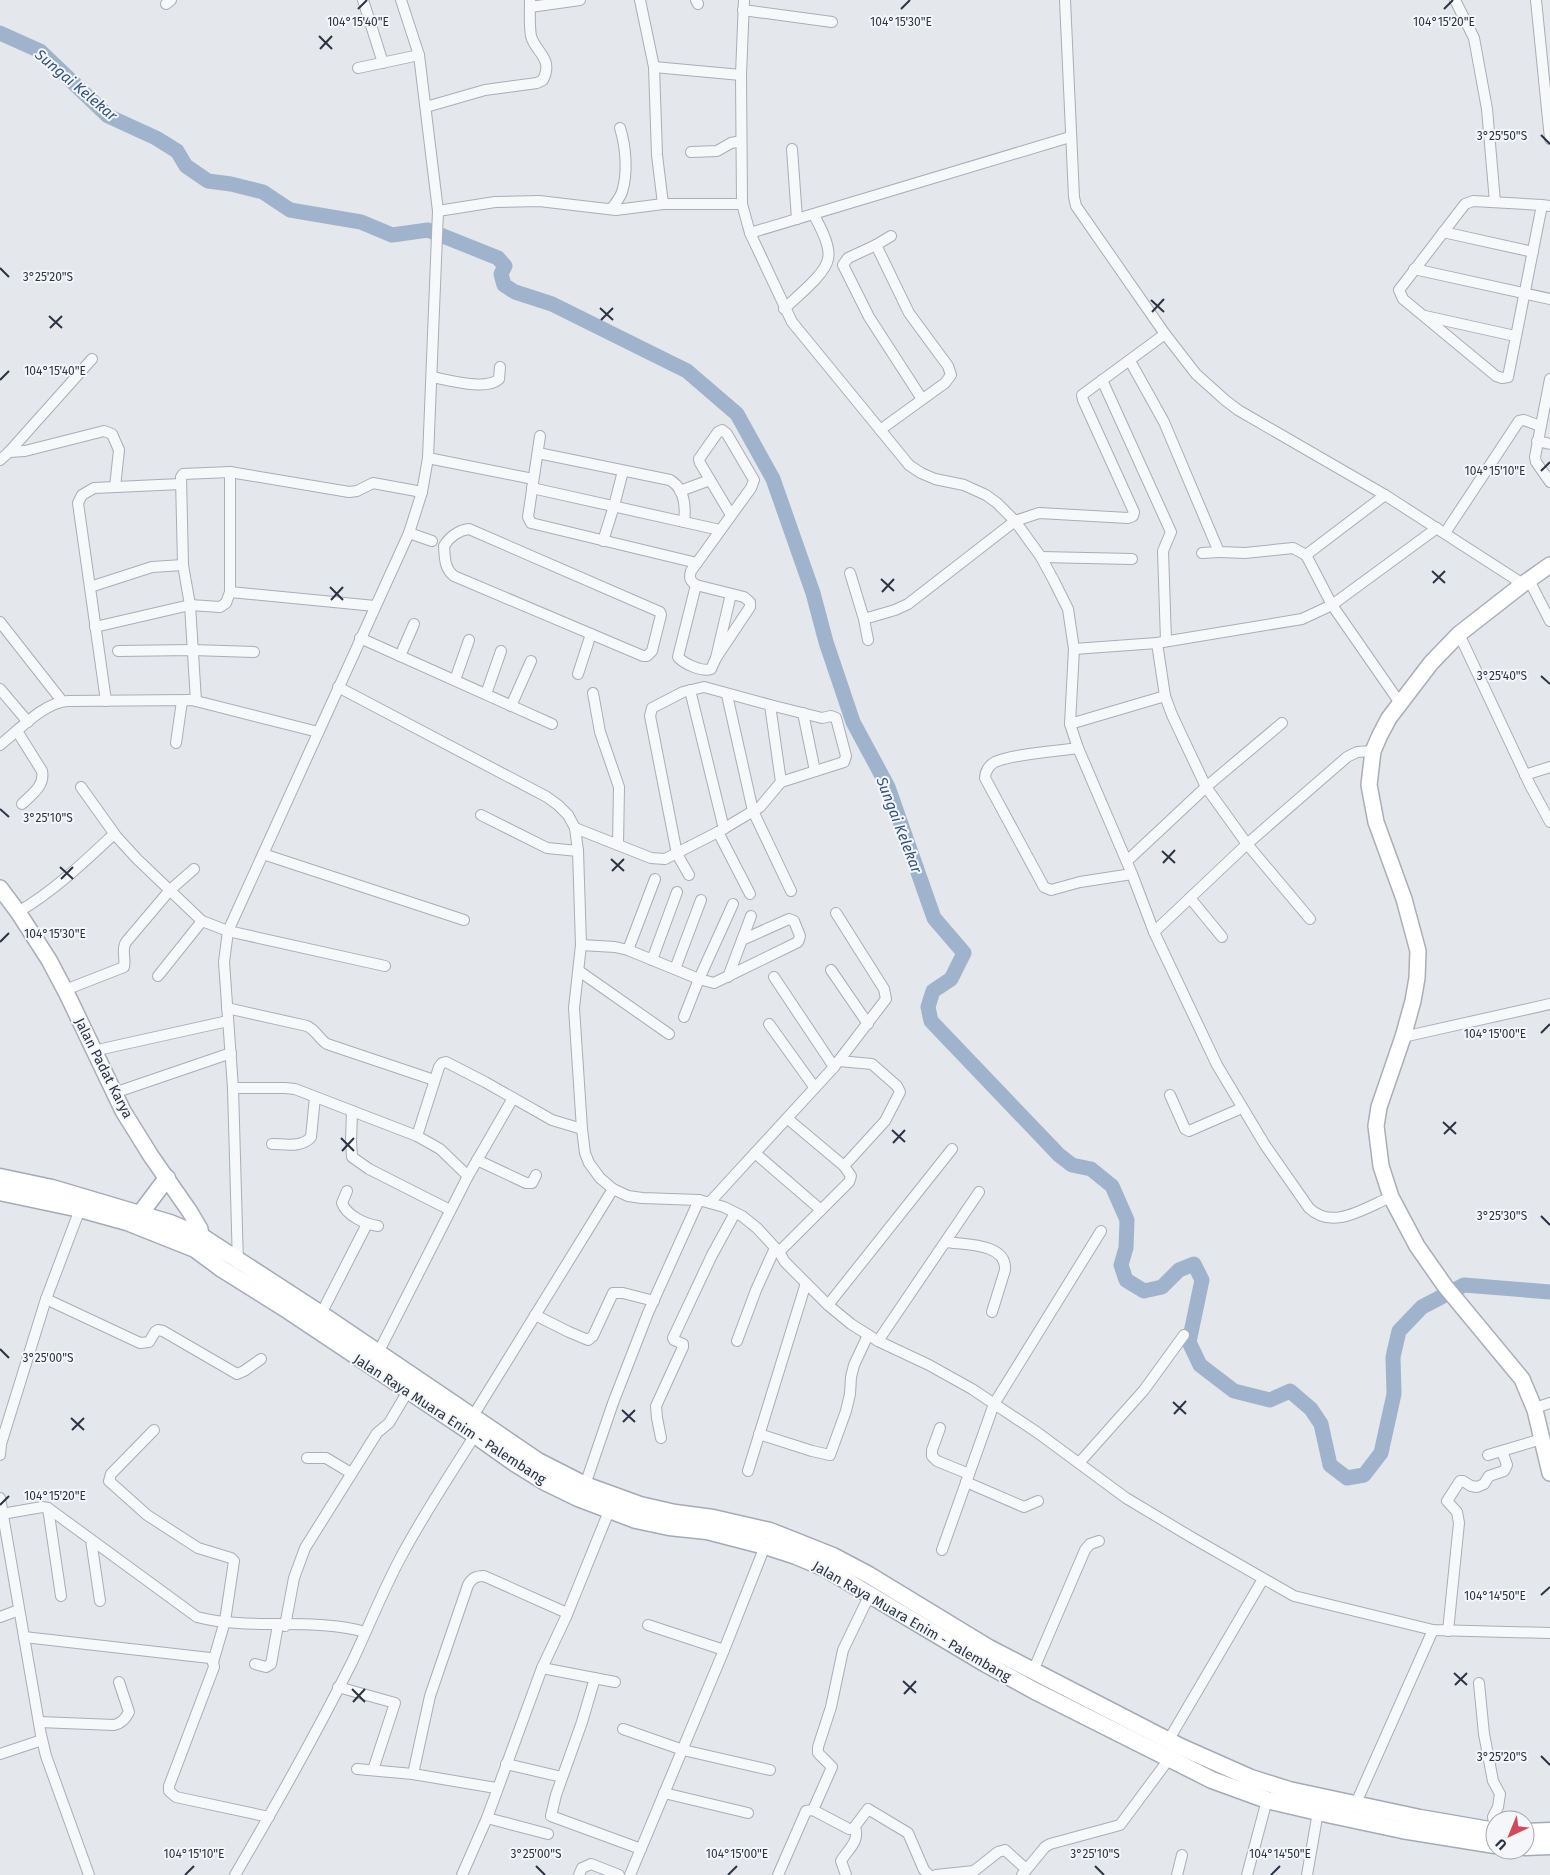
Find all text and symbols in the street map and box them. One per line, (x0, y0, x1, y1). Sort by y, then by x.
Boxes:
text: 104°15'40"E (327, 15, 389, 29)
text: 104°15'30"E (870, 15, 932, 29)
text: 104°15'20"E (1413, 15, 1475, 29)
water label: Sungai Kelekar (31, 45, 122, 125)
text: 3°25'50"S (1477, 129, 1528, 143)
text: 3°25'20"S (23, 270, 74, 284)
text: 104°15'40"E (24, 364, 86, 378)
text: 104°15'10"E (1464, 464, 1526, 478)
text: 3°25'40"S (1477, 669, 1528, 683)
water label: Sungai Kelekar (872, 773, 926, 877)
text: 3°25'10"S (23, 811, 73, 825)
text: 104°15'30"E (24, 927, 86, 941)
street label: Jalan Padat Karya (71, 1015, 136, 1121)
text: 104°15'00"E (1464, 1027, 1526, 1041)
text: 3°25'30"S (1477, 1209, 1528, 1223)
text: 3°25'00"S (23, 1351, 74, 1365)
street label: Jalan Raya Muara Enim - Palembang (350, 1351, 550, 1489)
text: 104°15'20"E (24, 1489, 86, 1503)
street label: Jalan Raya Muara Enim - Palembang (810, 1558, 1015, 1686)
text: 104°14'50"E (1464, 1589, 1526, 1603)
text: 3°25'20"S (1477, 1750, 1528, 1764)
north arrow (1485, 1810, 1535, 1860)
text: U (1492, 1835, 1511, 1853)
text: 104°15'10"E (163, 1847, 225, 1861)
text: 3°25'00"S (511, 1847, 562, 1861)
text: 104°15'00"E (706, 1847, 768, 1861)
text: 3°25'10"S (1070, 1847, 1120, 1861)
text: 104°14'50"E (1249, 1847, 1311, 1861)

